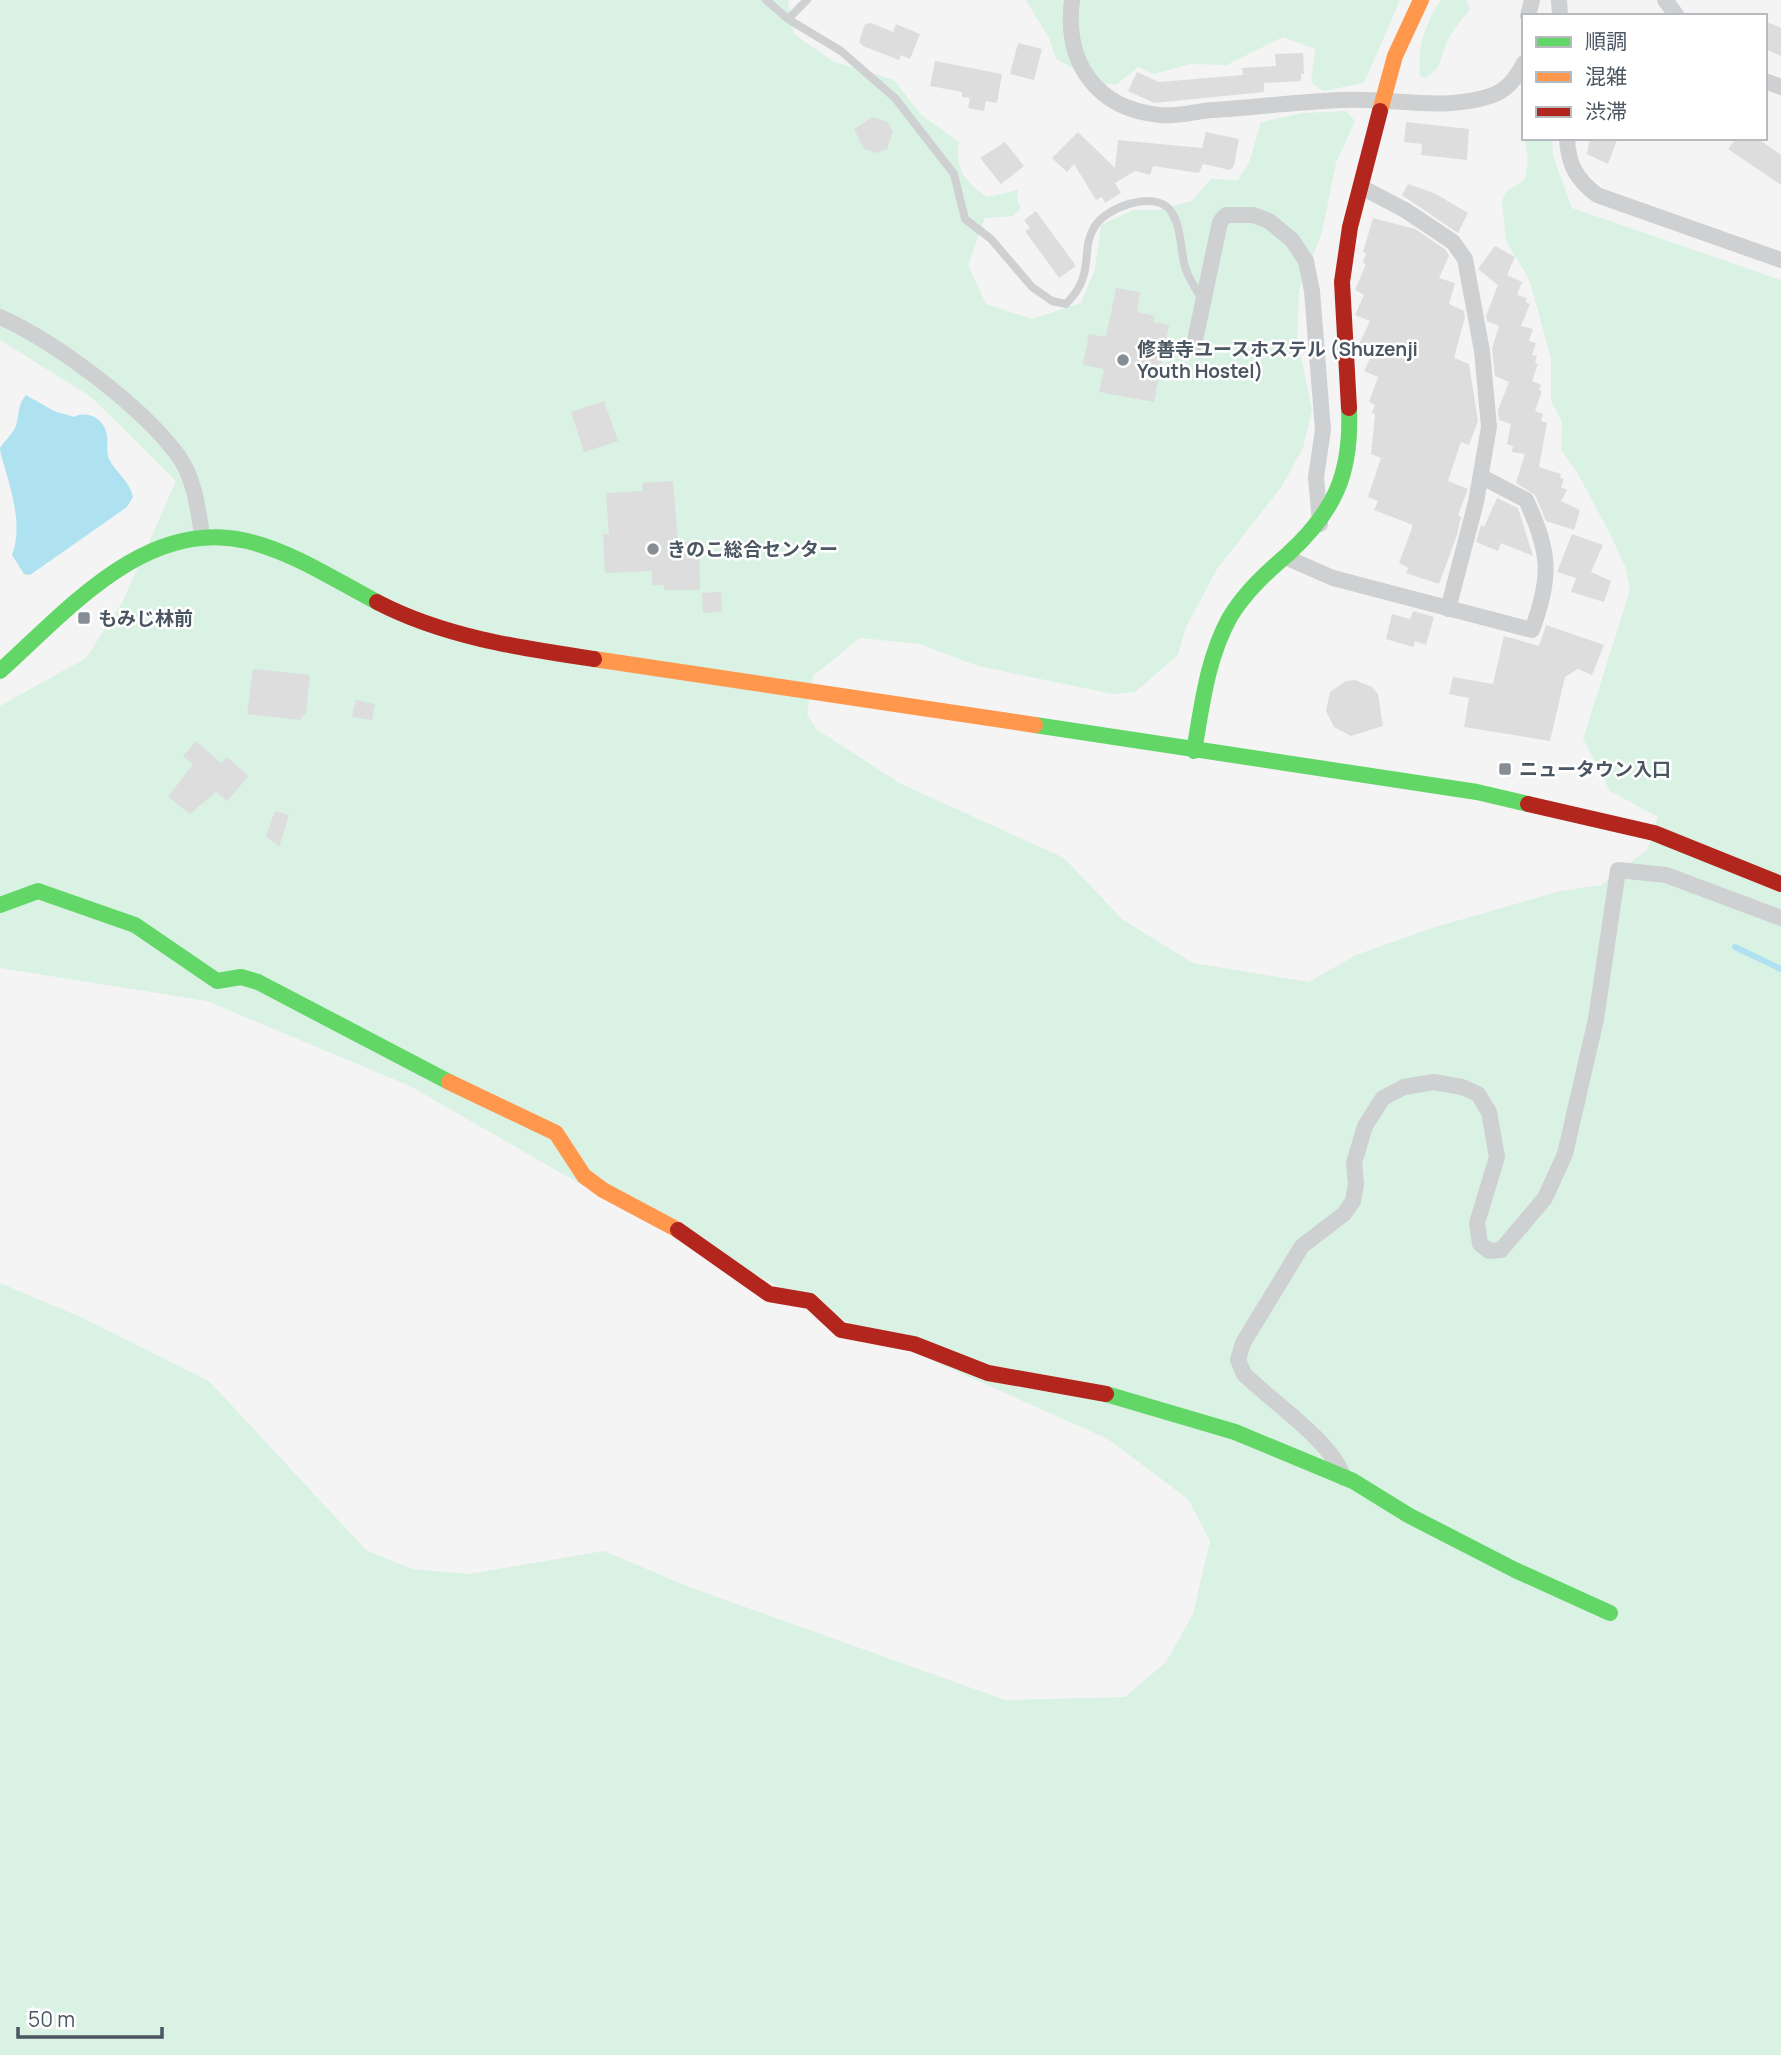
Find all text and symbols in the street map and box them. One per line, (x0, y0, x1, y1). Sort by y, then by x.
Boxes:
legend (1522, 14, 1767, 140)
text: 順調 (1585, 27, 1627, 55)
text: 混雑 (1585, 62, 1627, 90)
text: 渋滞 (1585, 97, 1627, 125)
place label: 修善寺ユースホステル (Shuzenji Youth Hostel) (1137, 336, 1418, 384)
marker: 修善寺ユースホステル (Shuzenji Youth Hostel) (1115, 352, 1131, 368)
place label: きのこ総合センター (667, 536, 838, 562)
marker: きのこ総合センター (645, 541, 661, 557)
place label: もみじ林前 (98, 605, 193, 631)
marker: もみじ林前 (76, 610, 92, 626)
place label: ニュータウン入口 (1519, 756, 1671, 782)
marker: ニュータウン入口 (1497, 761, 1513, 777)
scale bar (18, 1996, 161, 2040)
text: 50 m (28, 2005, 75, 2033)

